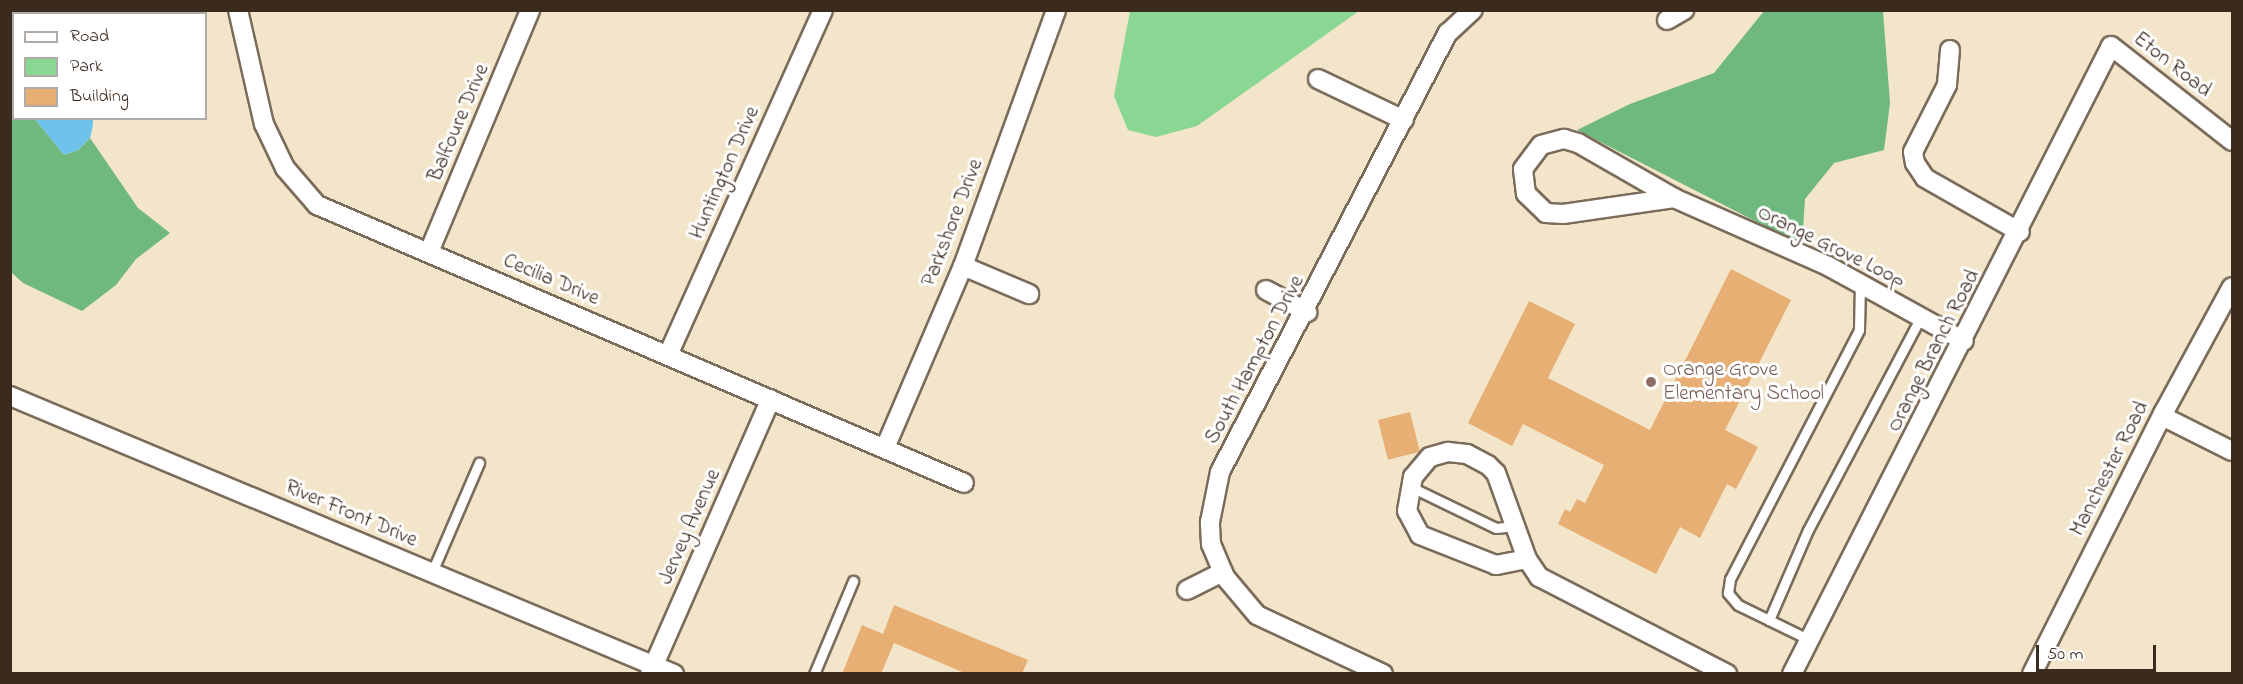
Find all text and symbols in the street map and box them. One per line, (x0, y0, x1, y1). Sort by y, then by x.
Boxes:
legend (12, 12, 207, 120)
text: Road (70, 24, 109, 50)
street label: Eton Road (2128, 27, 2216, 103)
text: Park (70, 54, 103, 80)
street label: Balfoure Drive (423, 60, 495, 186)
text: Building (70, 84, 129, 110)
street label: Huntington Drive (684, 103, 766, 243)
street label: Parkshore Drive (917, 156, 989, 290)
street label: Orange Grove Loop (1753, 200, 1909, 294)
street label: Cecilia Drive (499, 249, 603, 311)
street label: Orange Branch Road (1882, 266, 1986, 436)
street label: South Hampton Drive (1200, 271, 1310, 449)
place label: Orange Grove Elementary School (1663, 357, 1824, 407)
marker: Orange Grove Elementary School (1644, 375, 1658, 389)
street label: Manchester Road (2065, 397, 2155, 541)
street label: Jervey Avenue (653, 465, 727, 589)
street label: River Front Drive (281, 475, 421, 553)
scale bar (2039, 633, 2159, 671)
text: 50 m (2047, 642, 2084, 668)

